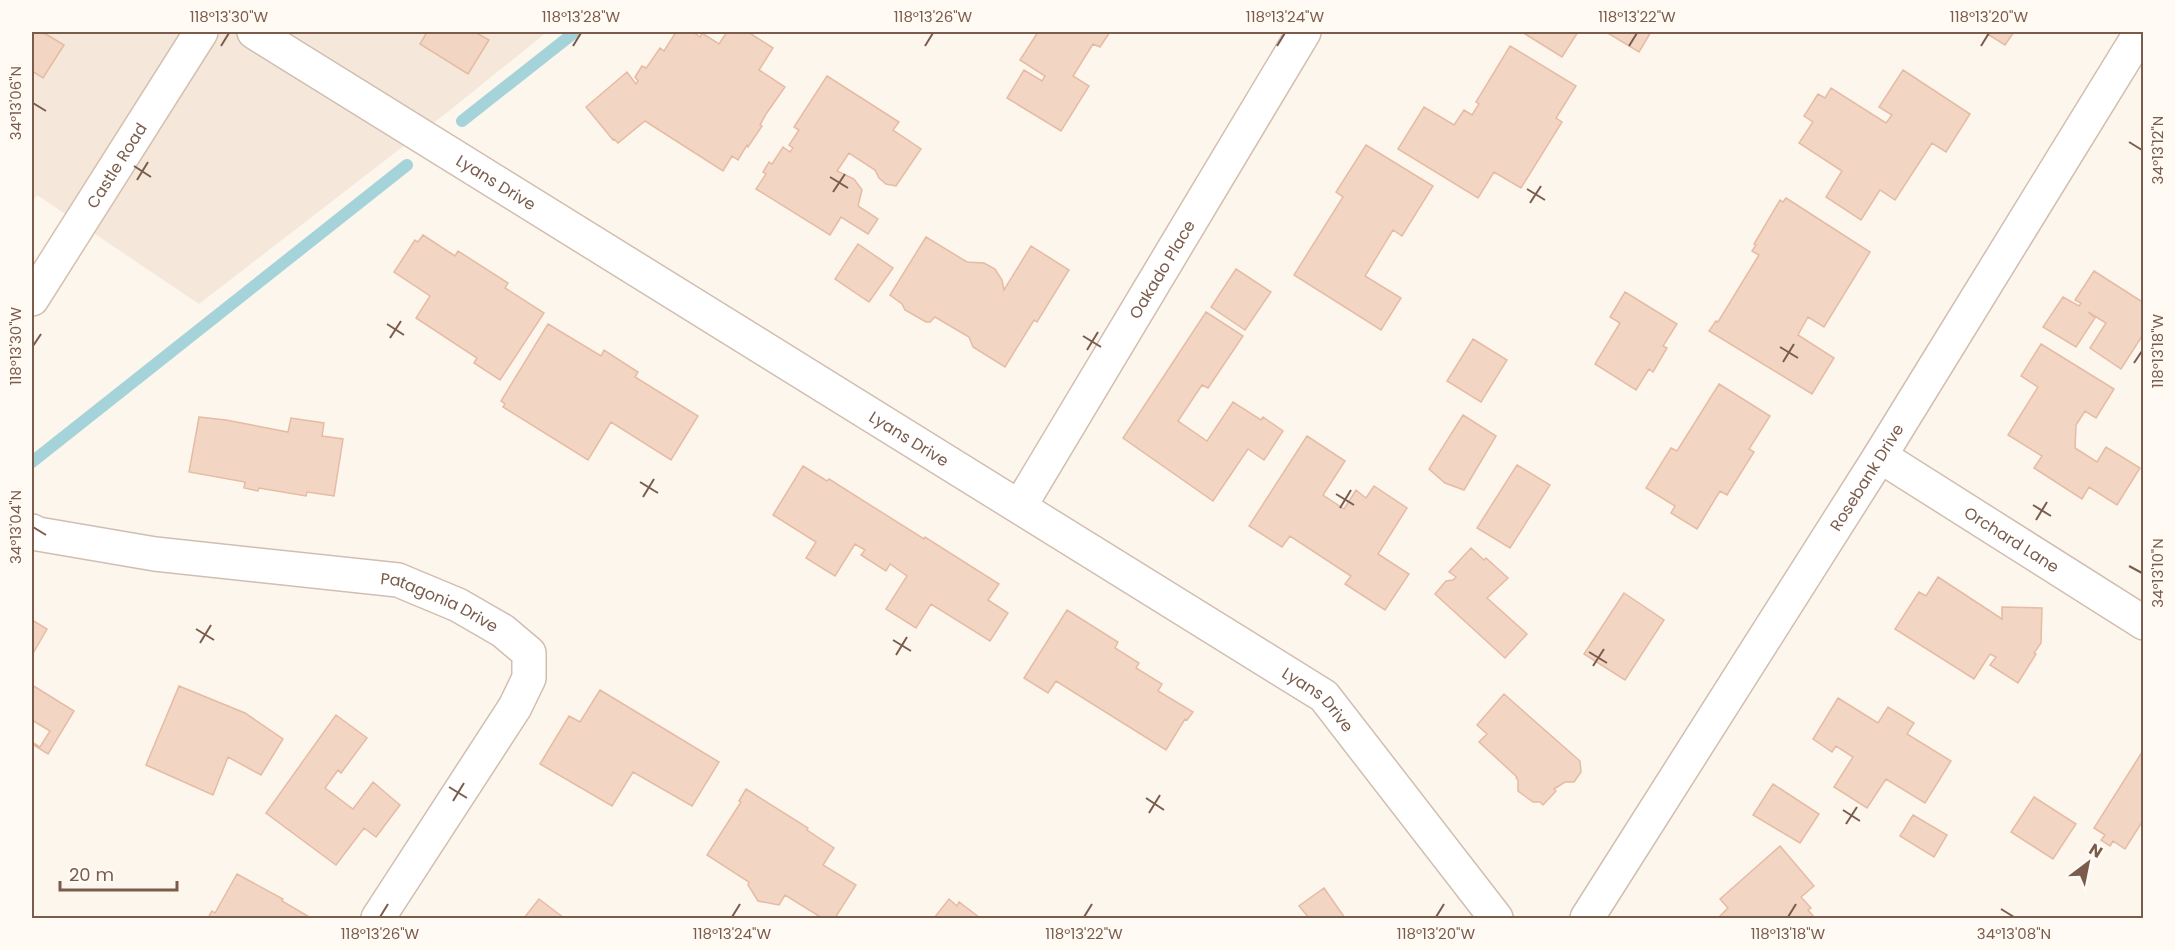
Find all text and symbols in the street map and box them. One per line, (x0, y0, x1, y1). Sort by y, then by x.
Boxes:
text: 118°13'30"W (190, 6, 269, 27)
text: 118°13'28"W (542, 6, 621, 27)
text: 118°13'26"W (894, 6, 973, 27)
text: 118°13'24"W (1246, 6, 1325, 27)
text: 118°13'22"W (1598, 6, 1676, 27)
text: 118°13'20"W (1950, 6, 2029, 27)
text: 34°13'06"N (5, 66, 26, 140)
text: 34°13'12"N (2147, 116, 2168, 184)
street label: Castle Road (81, 118, 152, 213)
street label: Lyans Drive (452, 149, 540, 216)
street label: Oakado Place (1123, 215, 1200, 323)
text: 118°13'30"W (5, 306, 26, 385)
text: 118°13'18"W (2147, 313, 2168, 388)
street label: Lyans Drive (865, 405, 953, 472)
street label: Rosebank Drive (1824, 419, 1909, 535)
text: 34°13'04"N (5, 490, 26, 564)
street label: Orchard Lane (1960, 501, 2064, 578)
text: 34°13'10"N (2147, 538, 2168, 608)
street label: Patagonia Drive (379, 567, 503, 637)
street label: Lyans Drive (1278, 661, 1359, 737)
north arrow (2058, 833, 2118, 893)
text: N (2084, 838, 2107, 864)
scale bar (60, 854, 177, 892)
text: 20 m (69, 862, 114, 887)
text: 118°13'26"W (341, 923, 420, 944)
text: 118°13'24"W (693, 923, 772, 944)
text: 118°13'22"W (1045, 923, 1123, 944)
text: 118°13'20"W (1397, 923, 1476, 944)
text: 118°13'18"W (1751, 923, 1826, 944)
text: 34°13'08"N (1977, 923, 2051, 944)

